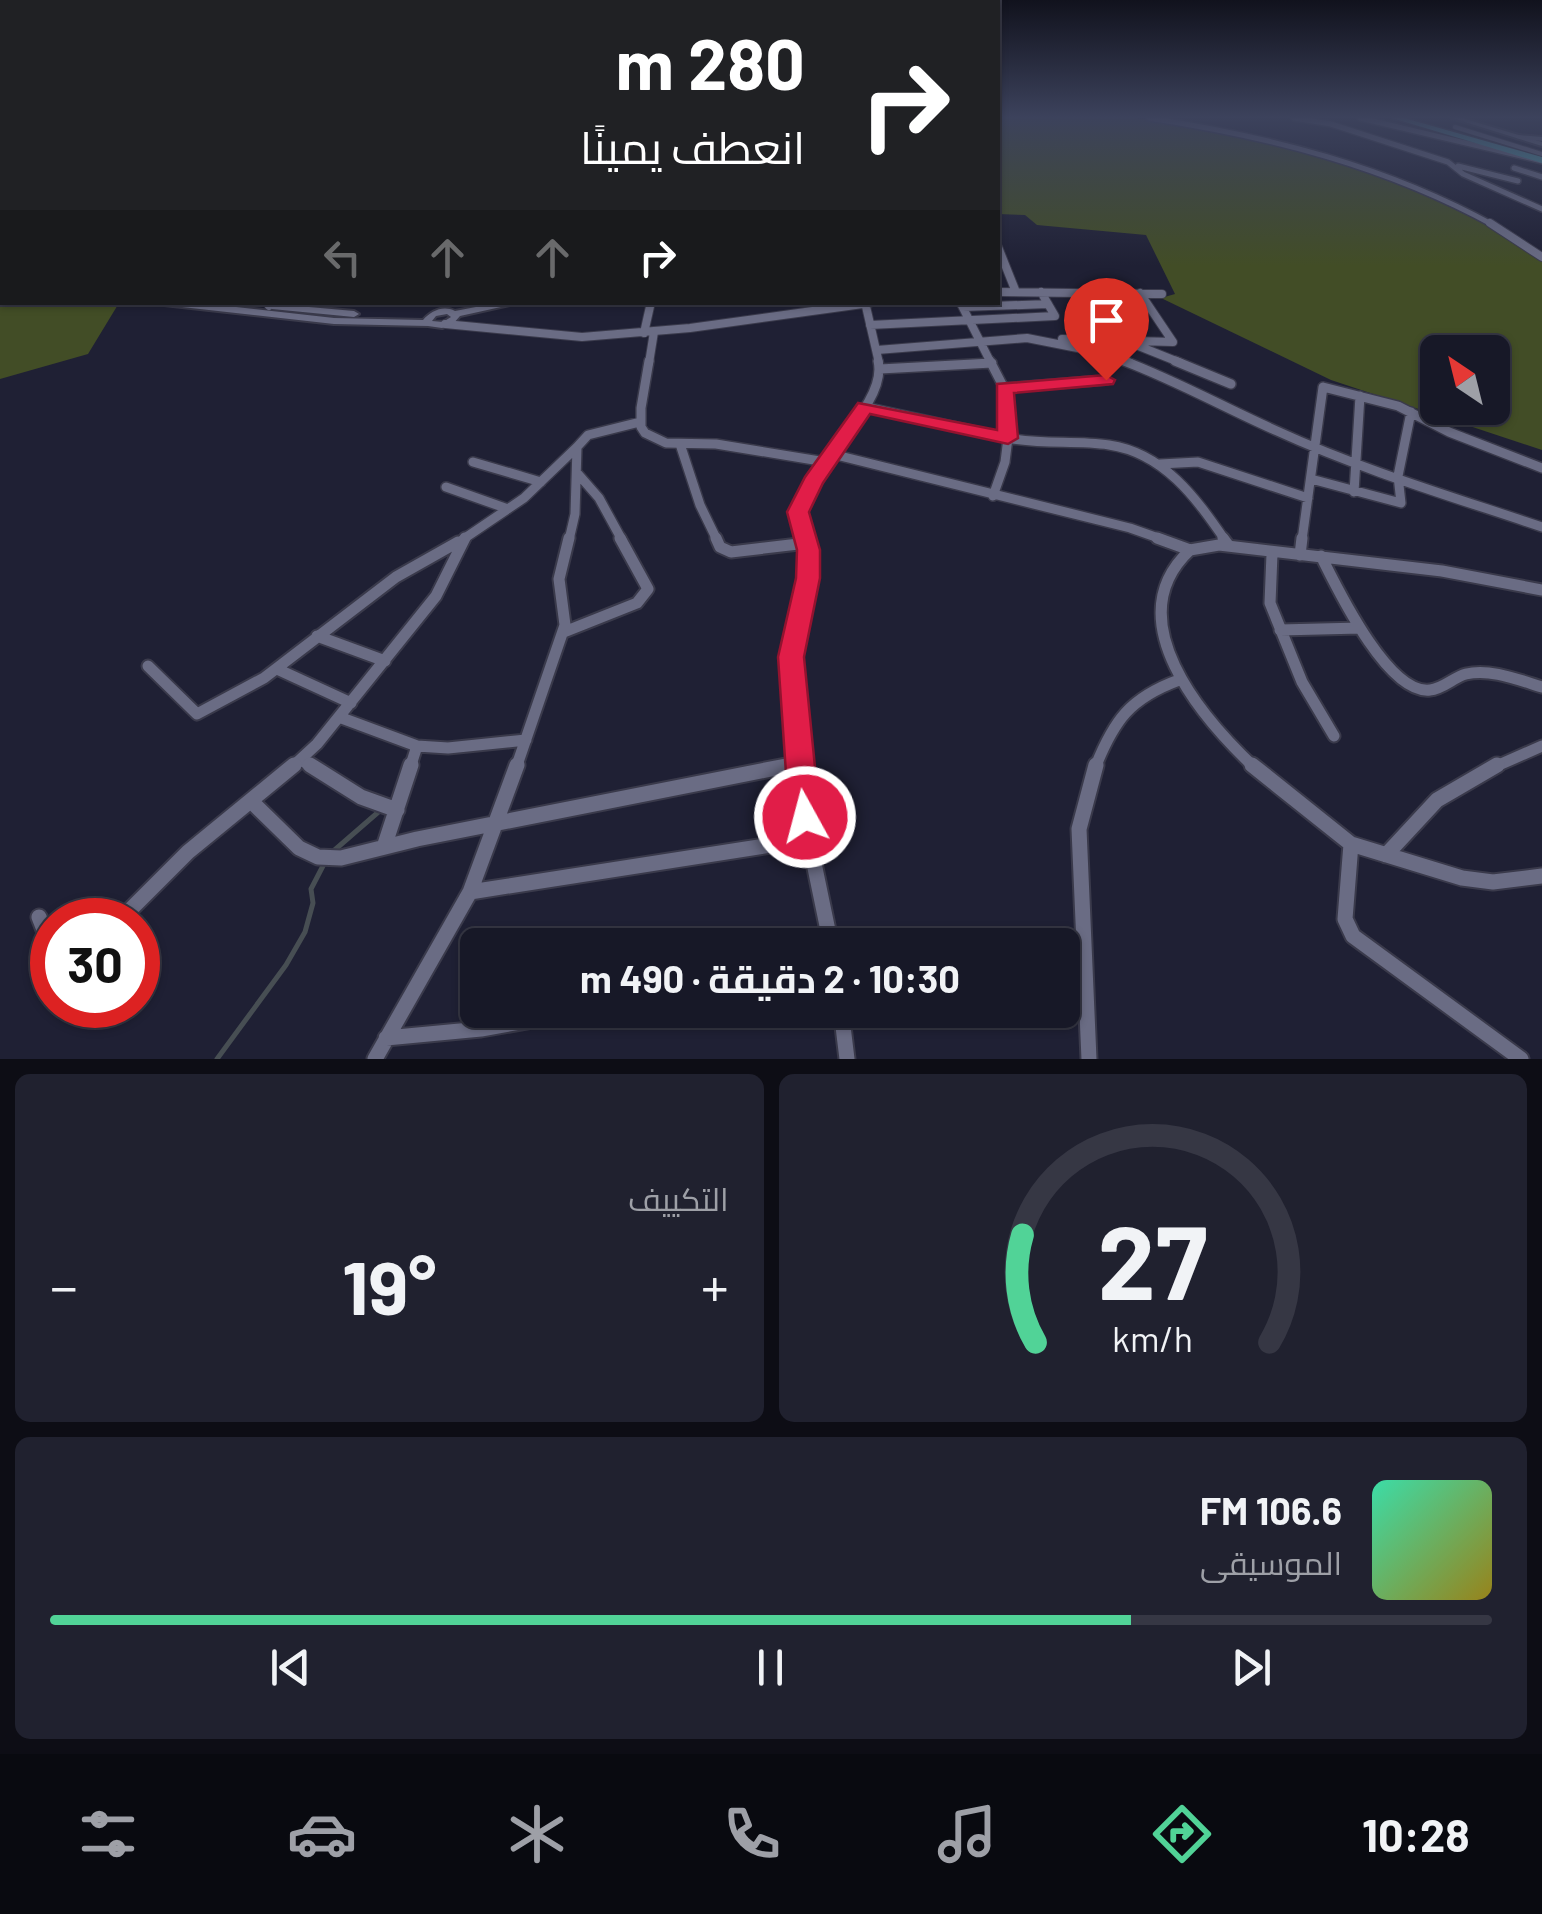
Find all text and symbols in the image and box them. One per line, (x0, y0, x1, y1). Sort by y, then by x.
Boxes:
text: 280 m (616, 20, 805, 104)
icon: right (840, 40, 970, 170)
text: انعطف يمينًا (580, 119, 805, 173)
icon: left (315, 230, 370, 285)
icon: ahead (420, 230, 475, 285)
icon: ahead (525, 230, 580, 285)
icon: right (630, 230, 685, 285)
pin (1064, 278, 1149, 381)
icon: arrive (1079, 293, 1134, 348)
north arrow (1420, 335, 1510, 425)
map controls (1420, 335, 1510, 425)
position arrow (753, 765, 857, 869)
speed limit sign: 30 (30, 898, 160, 1028)
text: 10:30 · 2 دقيقة · 490 m (580, 955, 960, 1001)
text: التكييف (628, 1179, 729, 1217)
text: 27 (1098, 1196, 1208, 1321)
text: 19° (342, 1240, 437, 1330)
text: − (50, 1252, 78, 1318)
text: + (701, 1252, 728, 1318)
text: km/h (1112, 1316, 1193, 1359)
text: 106.6 FM (1200, 1487, 1342, 1533)
text: الموسيقى (1200, 1543, 1342, 1581)
icon: previous (263, 1640, 318, 1695)
icon: pause (743, 1640, 798, 1695)
icon: next (1224, 1640, 1279, 1695)
icon: filters (73, 1799, 143, 1869)
icon: car (287, 1799, 357, 1869)
icon: climate (502, 1799, 572, 1869)
icon: phone (717, 1799, 787, 1869)
icon: music (932, 1799, 1002, 1869)
icon: directions (1147, 1799, 1217, 1869)
text: 10:28 (1362, 1807, 1470, 1861)

